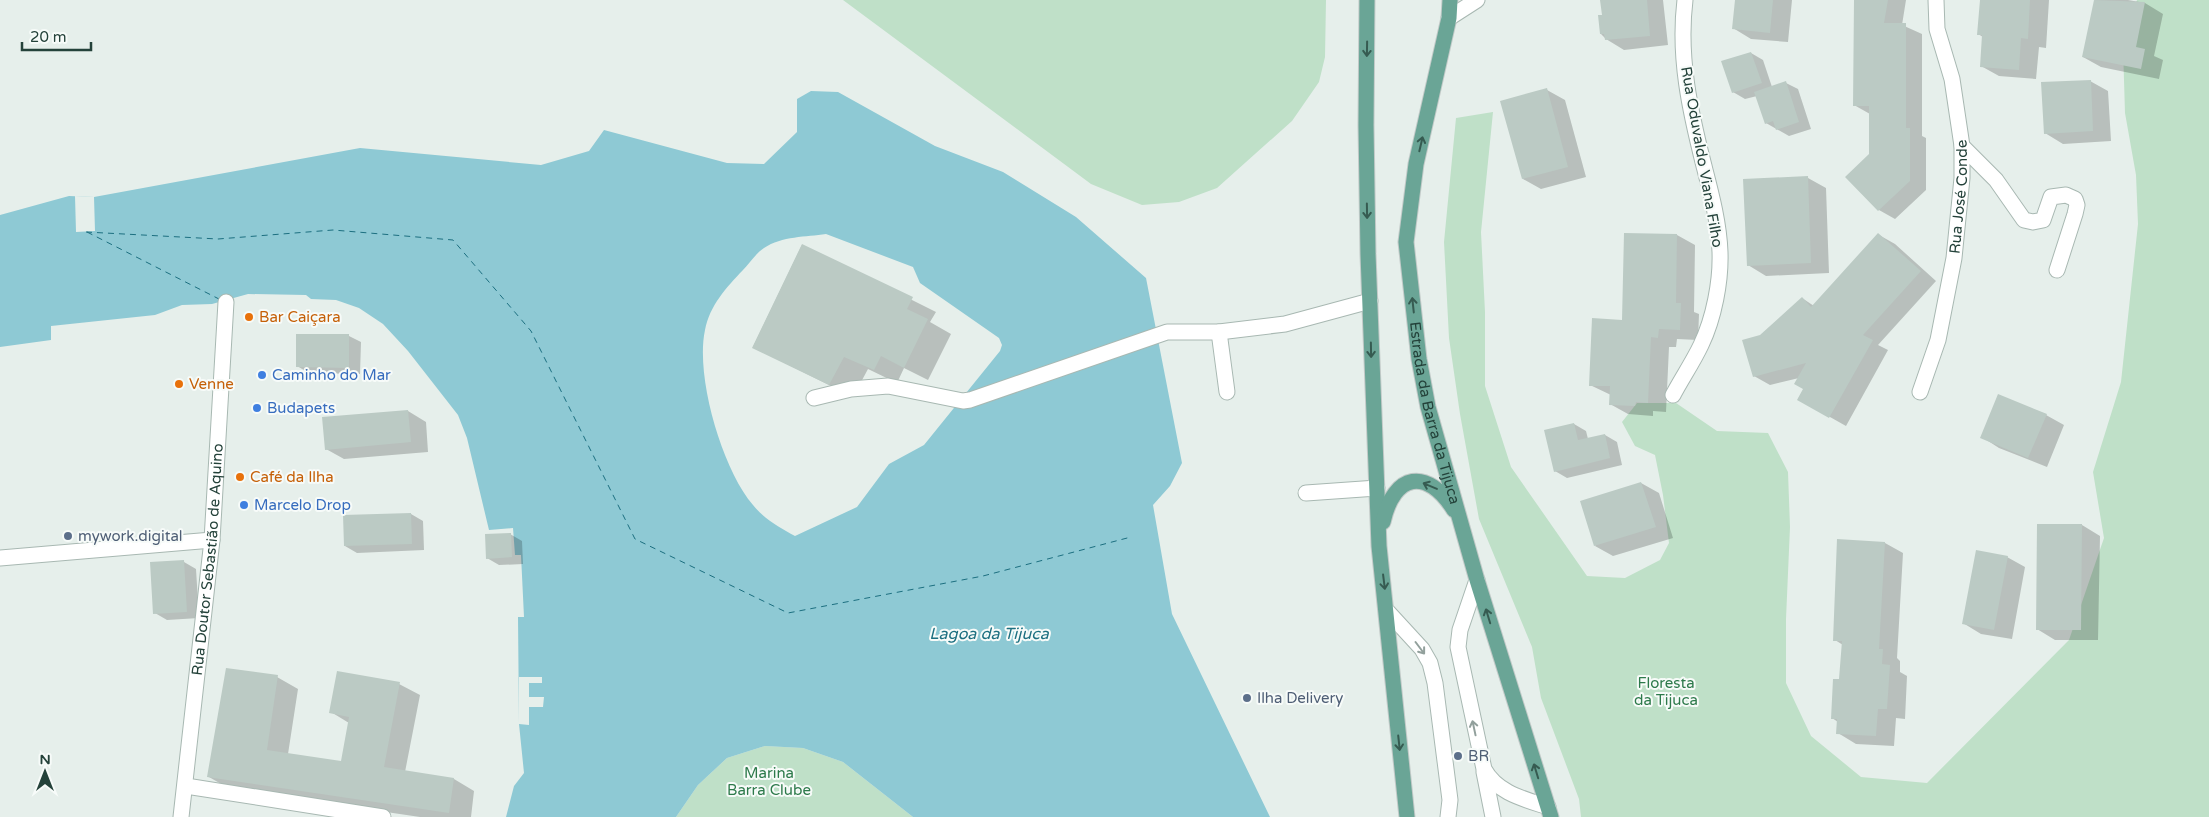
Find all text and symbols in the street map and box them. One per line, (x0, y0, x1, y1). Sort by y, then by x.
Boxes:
scale bar (22, 20, 91, 52)
text: 20 m (30, 28, 67, 46)
one-way arrow (1362, 40, 1372, 56)
street label: Rua Oduvaldo Viana Filho (1677, 65, 1727, 249)
one-way arrow (1417, 137, 1426, 153)
street label: Rua José Conde (1945, 139, 1971, 255)
one-way arrow (1363, 203, 1372, 219)
one-way arrow (1408, 297, 1418, 313)
place label: Bar Caiçara (259, 308, 341, 326)
marker: Bar Caiçara (243, 311, 255, 323)
street label: Estrada da Barra da Tijuca (1406, 321, 1464, 506)
one-way arrow (1366, 341, 1376, 357)
place label: Caminho do Mar (272, 366, 391, 384)
marker: Caminho do Mar (256, 369, 268, 381)
place label: Venne (189, 375, 234, 393)
marker: Venne (173, 378, 185, 390)
place label: Budapets (267, 399, 335, 417)
marker: Budapets (251, 402, 263, 414)
street label: Rua Doutor Sebastião de Aquino (188, 443, 227, 676)
place label: Café da Ilha (250, 468, 334, 486)
marker: Café da Ilha (234, 471, 246, 483)
one-way arrow (1422, 481, 1437, 491)
place label: Marcelo Drop (254, 496, 351, 514)
marker: Marcelo Drop (238, 499, 250, 511)
place label: mywork.digital (78, 527, 183, 545)
marker: mywork.digital (62, 530, 74, 542)
one-way arrow (1379, 573, 1389, 589)
one-way arrow (1482, 608, 1492, 624)
water label: Lagoa da Tijuca (929, 624, 1050, 644)
one-way arrow (1415, 641, 1426, 654)
park label: Floresta da Tijuca (1634, 674, 1698, 709)
place label: Ilha Delivery (1257, 689, 1343, 707)
marker: Ilha Delivery (1241, 692, 1253, 704)
one-way arrow (1469, 721, 1478, 737)
one-way arrow (1394, 735, 1404, 751)
north arrow (20, 747, 70, 797)
place label: BR (1468, 747, 1489, 765)
marker: BR (1452, 750, 1464, 762)
text: N (39, 751, 51, 768)
one-way arrow (1531, 763, 1541, 779)
park label: Marina Barra Clube (727, 764, 811, 799)

